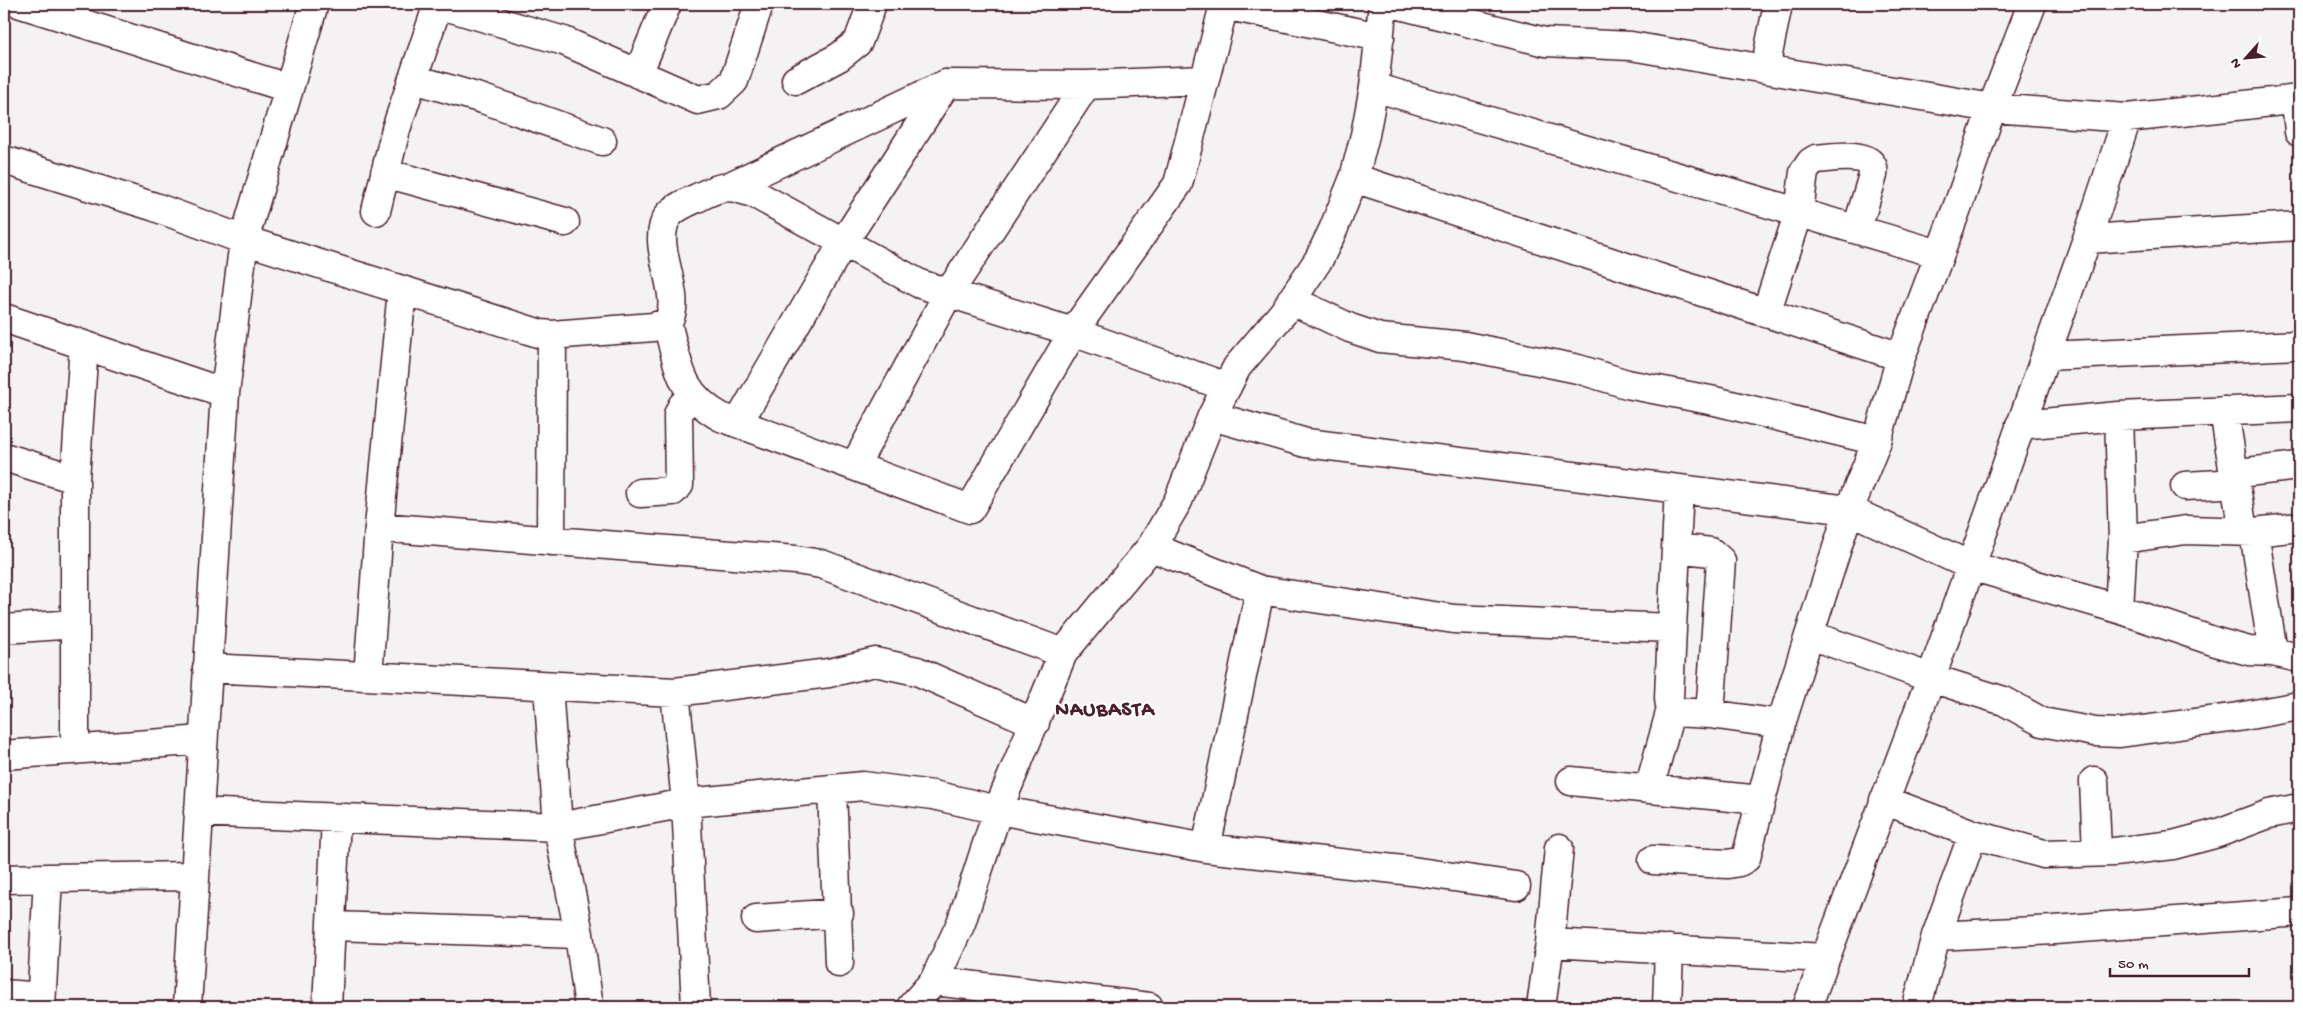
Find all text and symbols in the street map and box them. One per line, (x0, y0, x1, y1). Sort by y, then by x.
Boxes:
north arrow (2220, 32, 2270, 82)
text: N (2227, 55, 2246, 71)
district label: NAUBASTA (1055, 699, 1155, 724)
scale bar (2110, 946, 2249, 978)
text: 50 m (2118, 956, 2149, 974)

